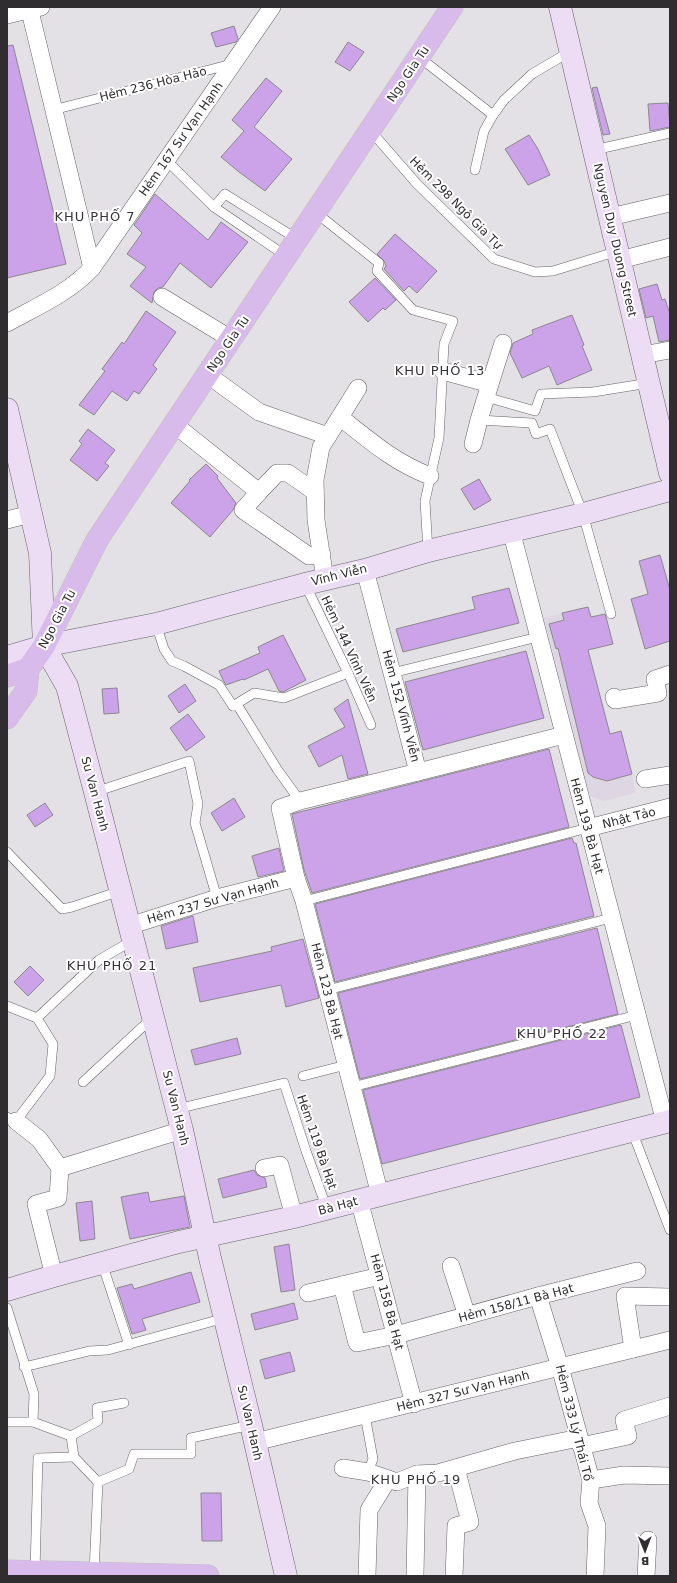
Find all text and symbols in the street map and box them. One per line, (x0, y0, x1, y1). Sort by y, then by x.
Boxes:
street label: Ngo Gia Tu (384, 43, 432, 105)
street label: Hẻm 236 Hòa Hảo (98, 64, 208, 104)
street label: Hẻm 167 Sư Vạn Hạnh (136, 79, 226, 199)
street label: Hẻm 298 Ngô Gia Tự (407, 154, 506, 253)
street label: Nguyen Duy Duong Street (590, 162, 640, 319)
district label: KHU PHỐ 7 (54, 208, 136, 224)
street label: Ngo Gia Tu (204, 313, 252, 375)
district label: KHU PHỐ 13 (395, 362, 485, 378)
street label: Vĩnh Viễn (310, 561, 368, 589)
street label: Ngo Gia Tu (36, 587, 78, 651)
street label: Hẻm 144 Vĩnh Viễn (318, 594, 380, 704)
street label: Hẻm 152 Vĩnh Viễn (379, 648, 423, 764)
street label: Su Van Hanh (78, 755, 112, 833)
street label: Hẻm 193 Bà Hạt (567, 776, 607, 876)
street label: Nhật Tảo (601, 805, 657, 831)
street label: Hẻm 237 Sư Vạn Hạnh (146, 875, 280, 927)
street label: Hẻm 123 Bà Hạt (308, 941, 346, 1041)
district label: KHU PHỐ 21 (67, 957, 157, 973)
district label: KHU PHỐ 22 (517, 1025, 607, 1041)
street label: Su Van Hanh (160, 1069, 192, 1147)
street label: Hẻm 119 Bà Hạt (294, 1093, 340, 1191)
street label: Bà Hạt (317, 1194, 360, 1218)
street label: Hẻm 158 Bà Hạt (367, 1252, 407, 1352)
street label: Hẻm 158/11 Bà Hạt (457, 1281, 575, 1325)
street label: Hẻm 333 Lý Thái Tổ (553, 1363, 595, 1483)
street label: Hẻm 327 Sư Vạn Hạnh (395, 1368, 531, 1414)
street label: Su Van Hanh (235, 1384, 265, 1462)
district label: KHU PHỐ 19 (371, 1471, 461, 1487)
north arrow (625, 1531, 665, 1571)
text: B (641, 1554, 649, 1567)

